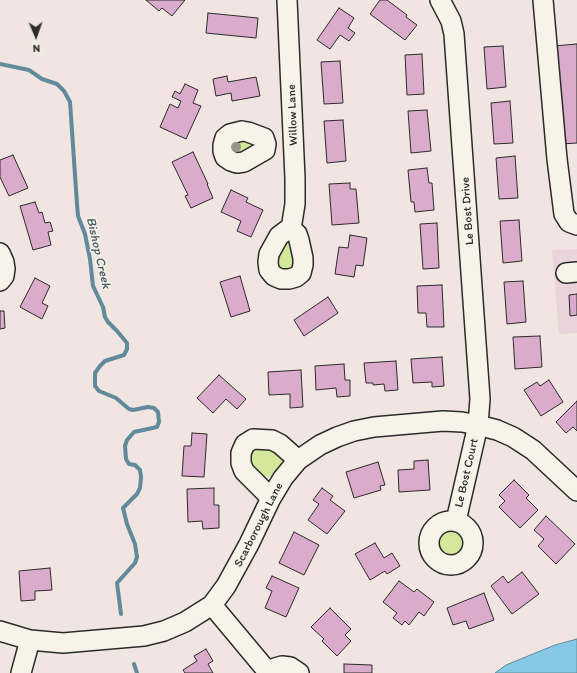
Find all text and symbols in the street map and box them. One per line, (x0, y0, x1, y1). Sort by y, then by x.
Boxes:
north arrow (16, 16, 56, 56)
text: N (32, 42, 40, 55)
street label: Willow Lane (285, 84, 301, 146)
street label: Le Bost Drive (458, 177, 478, 245)
water label: Bishop Creek (82, 216, 114, 290)
street label: Le Bost Court (452, 437, 482, 509)
street label: Scarborough Lane (231, 480, 287, 570)

